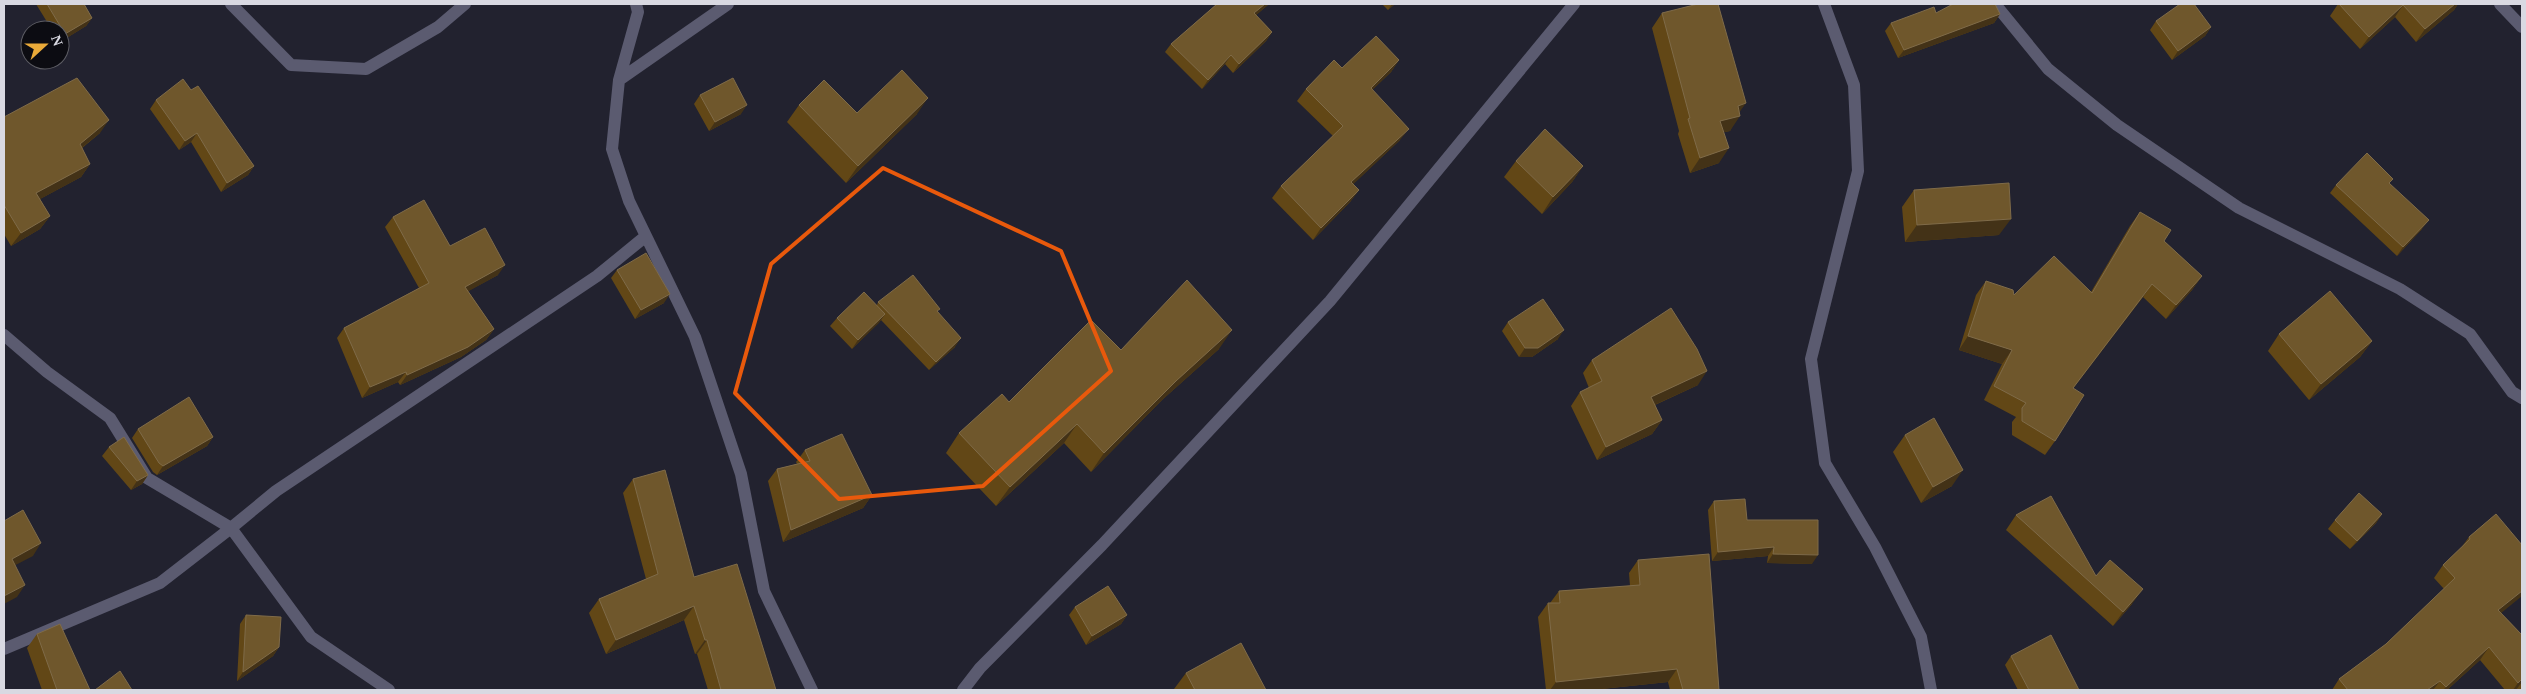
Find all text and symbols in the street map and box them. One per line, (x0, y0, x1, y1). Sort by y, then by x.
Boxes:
north arrow (20, 20, 70, 70)
text: N (48, 33, 65, 48)

